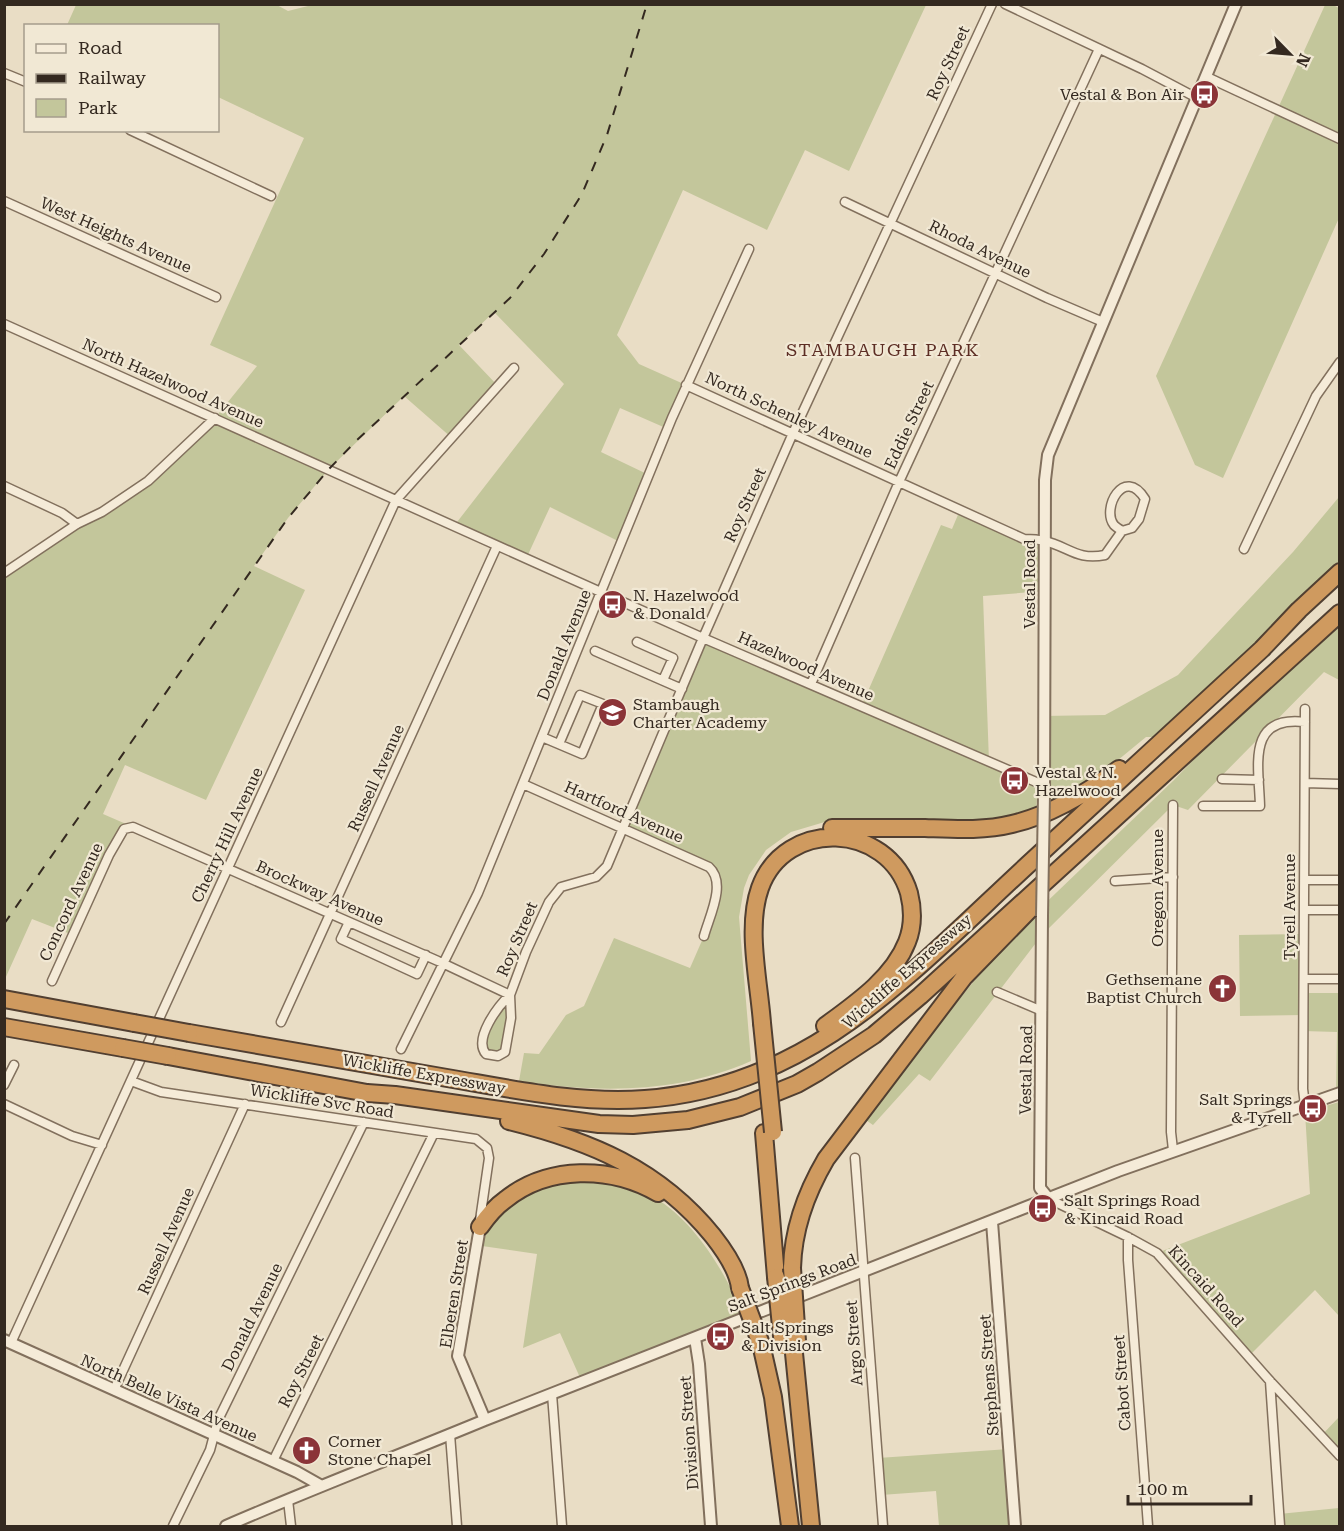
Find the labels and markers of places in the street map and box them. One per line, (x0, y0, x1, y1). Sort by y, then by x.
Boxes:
bus stop icon: Vestal & Bon Air (1189, 78, 1221, 110)
place label: Vestal & Bon Air (1060, 85, 1184, 104)
place label: N. Hazelwood & Donald (633, 586, 739, 623)
bus stop icon: N. Hazelwood & Donald (596, 588, 628, 620)
place label: Stambaugh Charter Academy (633, 695, 768, 732)
school or university icon: Stambaugh Charter Academy (596, 697, 628, 729)
place label: Vestal & N. Hazelwood (1035, 763, 1121, 800)
bus stop icon: Vestal & N. Hazelwood (998, 765, 1030, 797)
place label: Gethsemane Baptist Church (1086, 970, 1202, 1007)
church icon: Gethsemane Baptist Church (1207, 972, 1239, 1004)
place label: Salt Springs & Tyrell (1199, 1090, 1292, 1127)
bus stop icon: Salt Springs & Tyrell (1297, 1092, 1329, 1124)
place label: Salt Springs Road & Kincaid Road (1064, 1191, 1200, 1228)
bus stop icon: Salt Springs Road & Kincaid Road (1027, 1193, 1059, 1225)
place label: Salt Springs & Division (741, 1318, 834, 1355)
bus stop icon: Salt Springs & Division (704, 1320, 736, 1352)
place label: Corner Stone Chapel (328, 1432, 431, 1469)
church icon: Corner Stone Chapel (291, 1434, 323, 1466)

